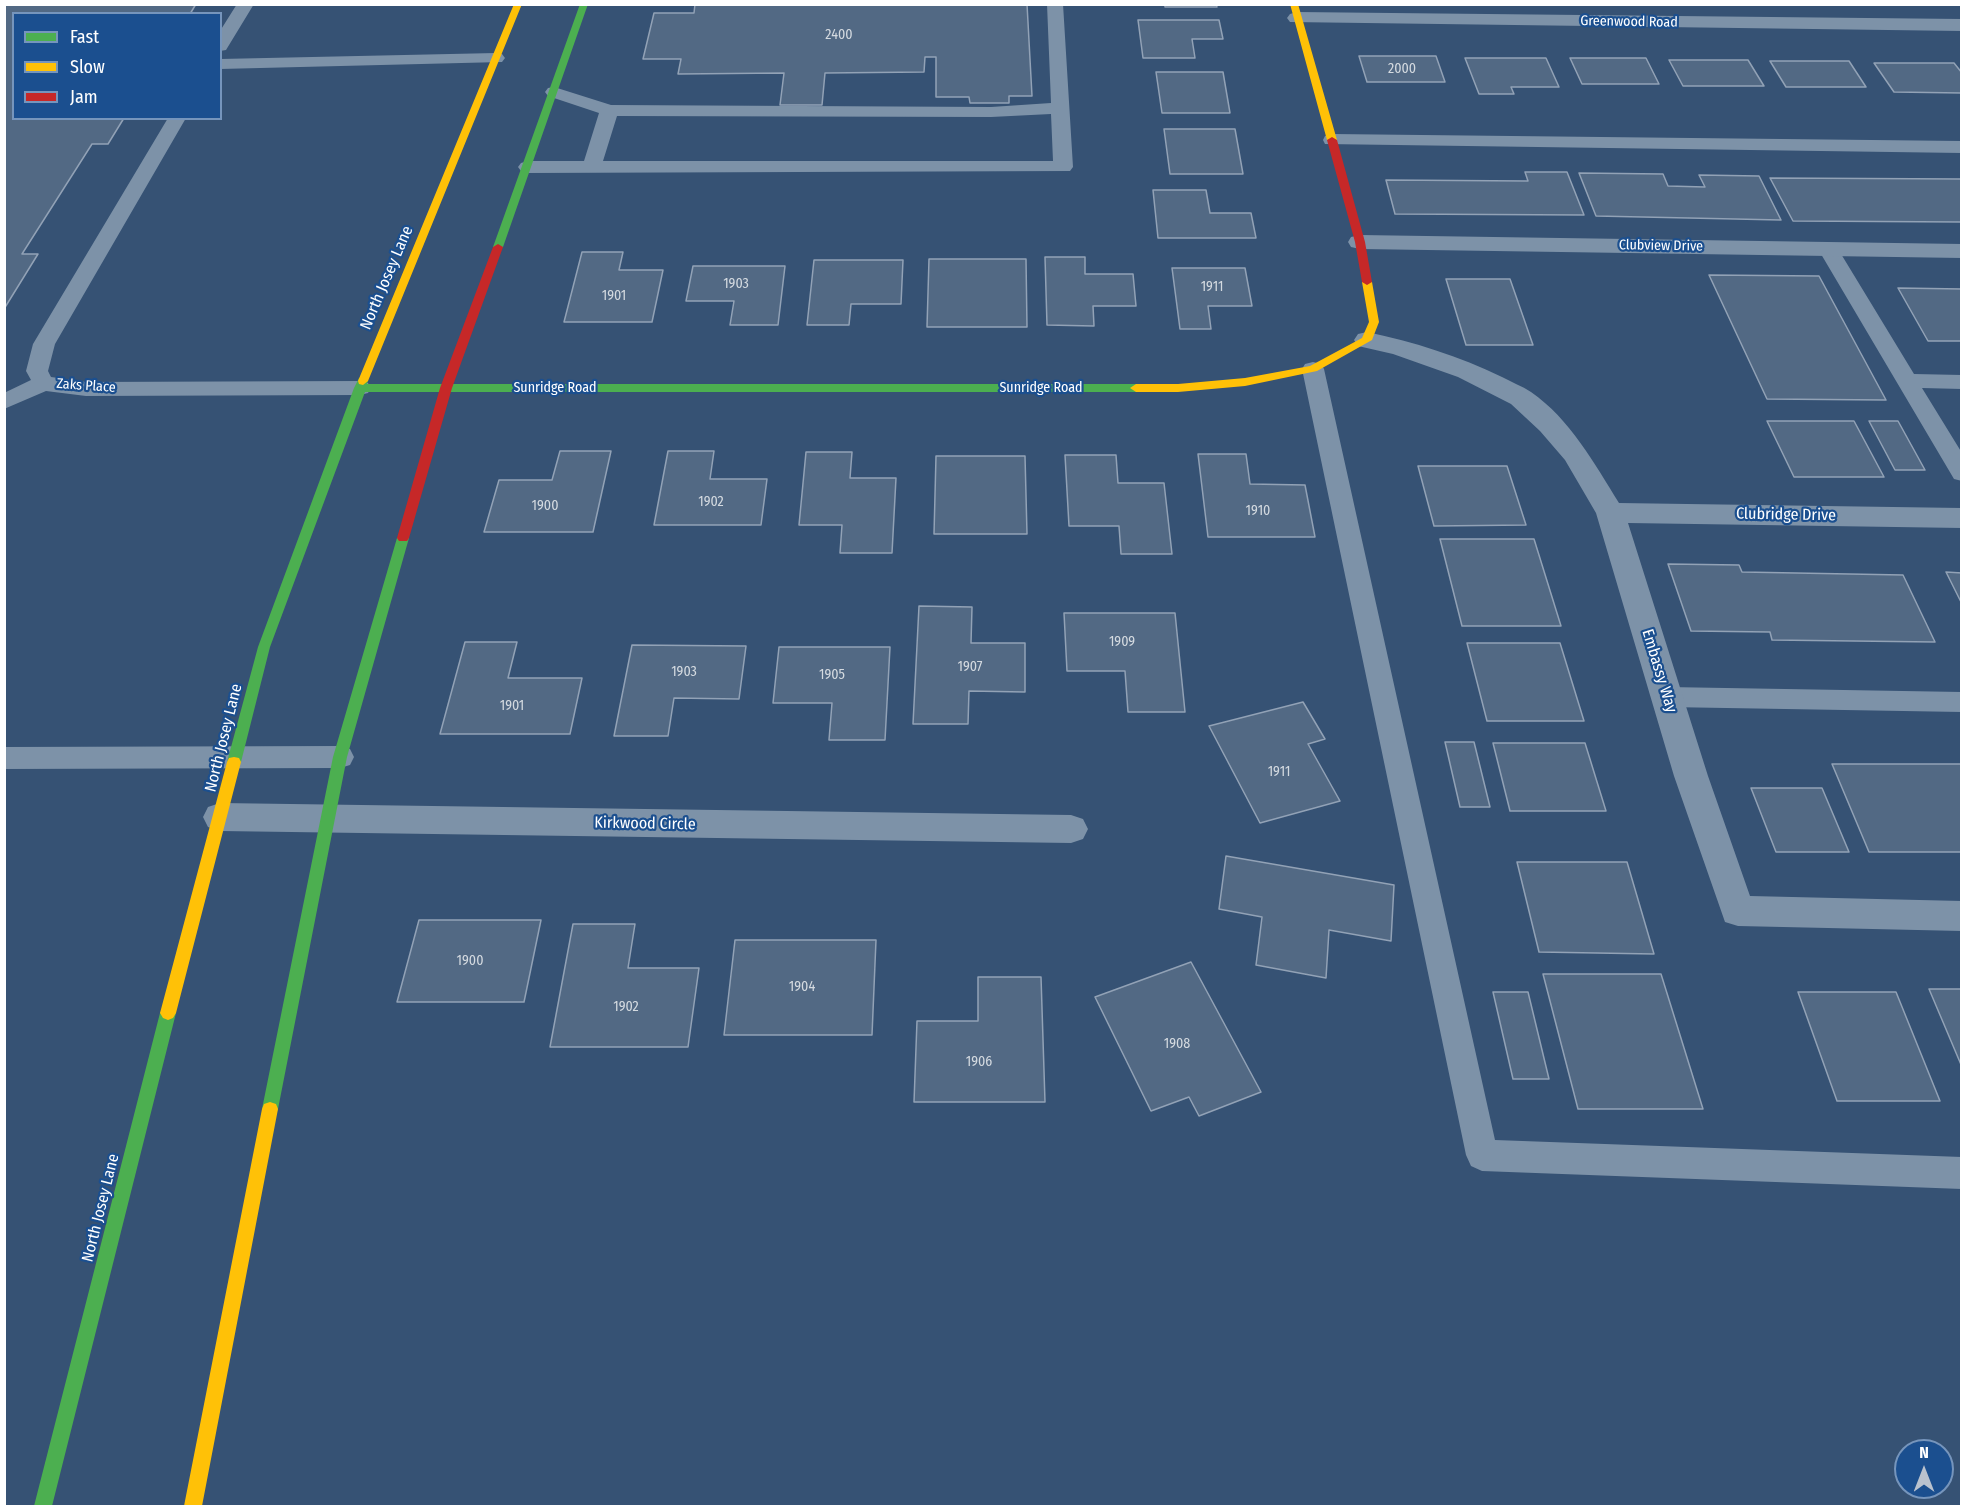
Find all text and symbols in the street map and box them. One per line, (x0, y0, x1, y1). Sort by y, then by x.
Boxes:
legend (12, 12, 222, 120)
street label: Greenwood Road (1580, 13, 1678, 31)
text: Fast (70, 26, 99, 48)
house number: 2400 (825, 27, 853, 43)
text: Slow (70, 56, 105, 78)
house number: 2000 (1388, 61, 1416, 77)
text: Jam (70, 86, 98, 108)
street label: North Josey Lane (357, 223, 417, 333)
street label: Clubview Drive (1619, 237, 1703, 255)
house number: 1903 (723, 276, 749, 292)
house number: 1911 (1201, 279, 1223, 295)
house number: 1901 (602, 288, 626, 304)
street label: Zaks Place (56, 376, 116, 396)
street label: Sunridge Road (513, 380, 597, 396)
street label: Sunridge Road (999, 380, 1083, 396)
house number: 1902 (698, 494, 724, 510)
house number: 1900 (532, 498, 558, 514)
house number: 1910 (1246, 503, 1270, 519)
street label: Clubridge Drive (1736, 505, 1836, 525)
street label: Embassy Way (1637, 627, 1681, 715)
house number: 1909 (1109, 634, 1135, 650)
house number: 1907 (958, 659, 982, 675)
house number: 1903 (671, 664, 697, 680)
house number: 1905 (819, 667, 845, 683)
street label: North Josey Lane (201, 682, 247, 794)
house number: 1901 (500, 698, 524, 714)
house number: 1911 (1268, 764, 1290, 780)
street label: Kirkwood Circle (594, 814, 696, 834)
house number: 1900 (457, 953, 483, 969)
house number: 1904 (789, 979, 815, 995)
house number: 1902 (613, 999, 639, 1015)
house number: 1908 (1164, 1036, 1190, 1052)
house number: 1906 (966, 1054, 992, 1070)
street label: North Josey Lane (78, 1152, 124, 1264)
north arrow (1894, 1439, 1954, 1499)
text: N (1919, 1443, 1929, 1462)

